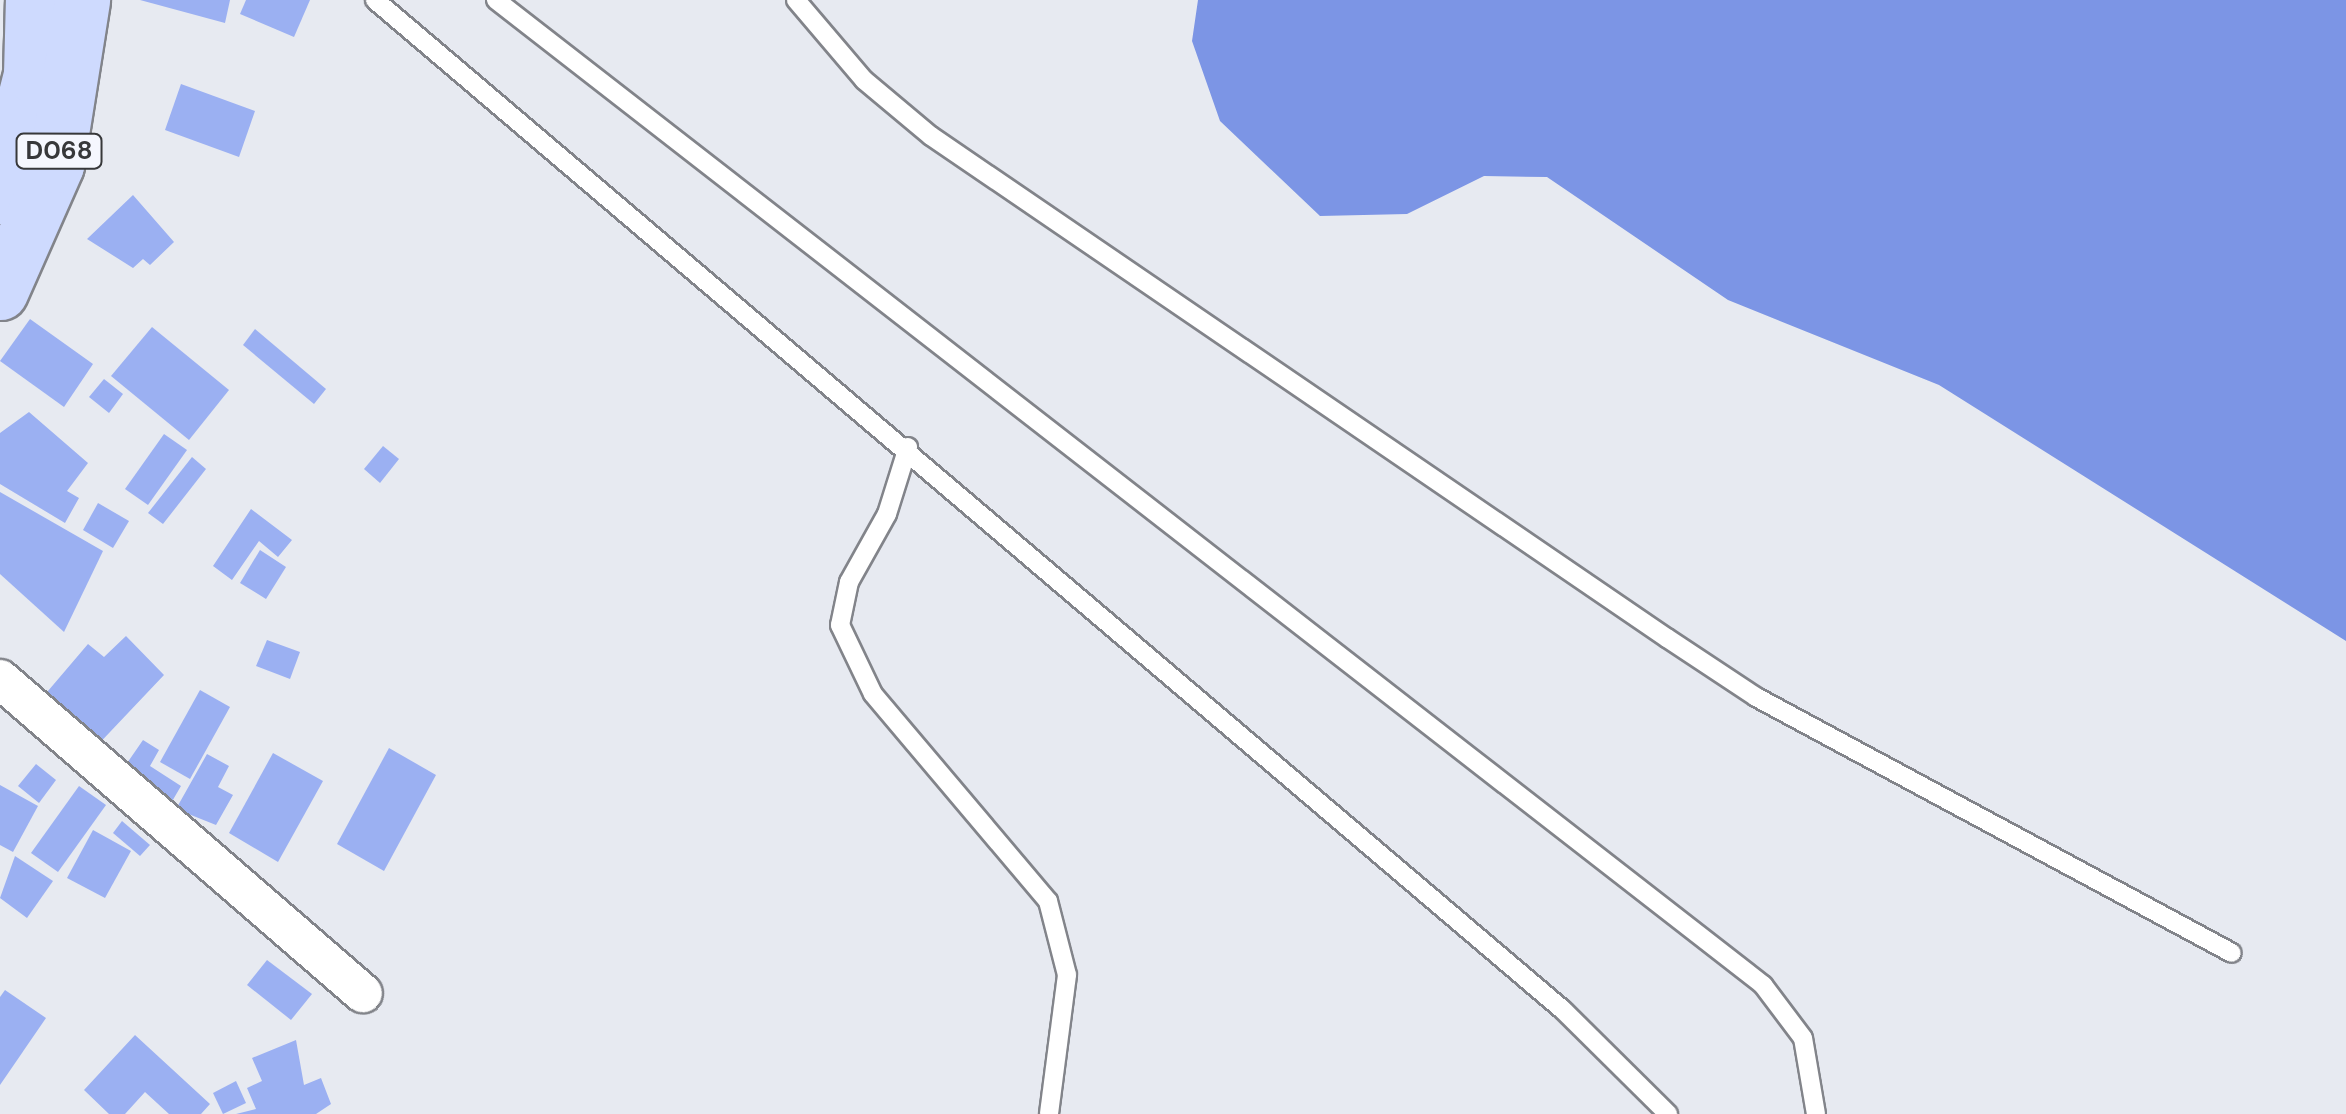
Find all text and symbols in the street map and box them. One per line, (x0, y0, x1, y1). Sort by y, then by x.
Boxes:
road number: D068 (14, 131, 104, 171)

